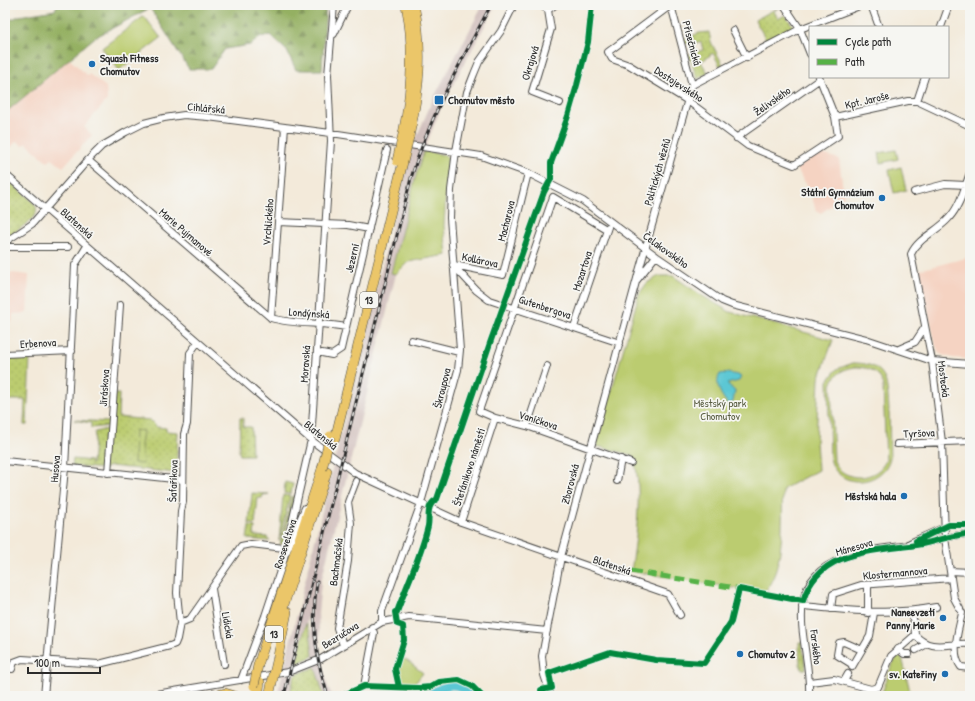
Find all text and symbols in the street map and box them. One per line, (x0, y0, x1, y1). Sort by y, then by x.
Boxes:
street label: Přísečnická (679, 19, 705, 67)
legend (809, 26, 949, 78)
text: Cycle path (845, 33, 891, 50)
street label: Okrajová (518, 44, 542, 82)
place label: Squash Fitness Chomutov (100, 51, 159, 78)
text: Path (845, 53, 865, 70)
marker: Squash Fitness Chomutov (87, 59, 97, 69)
street label: Dostojevského (652, 63, 707, 105)
street label: Želivského (751, 83, 794, 119)
street label: Kpt. Jaroše (844, 88, 891, 112)
place label: Chomutov město (448, 93, 515, 107)
marker: Chomutov město (433, 94, 445, 106)
street label: Cihlářská (187, 99, 226, 117)
street label: Politických vězňů (641, 136, 673, 207)
place label: Státní Gymnázium Chomutov (801, 185, 875, 212)
marker: Státní Gymnázium Chomutov (877, 193, 887, 203)
street label: Vrchlického (259, 198, 277, 246)
street label: Macharova (494, 199, 518, 243)
street label: Blatenská (58, 205, 97, 242)
street label: Marie Pujmanové (156, 205, 216, 260)
street label: Čelakovského (640, 229, 692, 272)
street label: Jezerní (342, 242, 362, 274)
street label: Kollárova (461, 249, 500, 271)
street label: Mozartova (569, 249, 595, 293)
road number: 13 (360, 292, 378, 308)
street label: Gutenbergova (517, 292, 573, 322)
street label: Londýnská (288, 305, 330, 321)
street label: Erbenova (20, 335, 57, 351)
street label: Moravská (297, 344, 313, 383)
street label: Mostecká (935, 360, 953, 399)
street label: Škroupova (430, 366, 454, 409)
street label: Jiráskova (96, 368, 112, 407)
park label: Městský park Chomutov (694, 396, 747, 423)
street label: Vaníčkova (517, 407, 560, 433)
street label: Blatenská (301, 417, 341, 453)
street label: Tyršova (903, 425, 936, 441)
street label: Štefánikovo náměstí (450, 426, 488, 508)
street label: Husova (47, 454, 63, 483)
street label: Šafaříkova (165, 459, 181, 502)
street label: Zborovská (558, 462, 582, 505)
place label: Městská hala (845, 489, 897, 503)
marker: Městská hala (899, 491, 909, 501)
street label: Rooseveltova (270, 517, 300, 570)
street label: Mánesova (834, 535, 875, 559)
street label: Bachmačská (326, 537, 346, 587)
street label: Blatenská (591, 552, 633, 578)
street label: Klostermannova (862, 563, 928, 583)
place label: Naneevzetí Panny Marie (886, 605, 936, 633)
street label: Lidická (219, 611, 237, 640)
marker: Naneevzetí Panny Marie (938, 613, 948, 623)
street label: Bezručova (319, 618, 362, 652)
road number: 13 (265, 626, 283, 642)
street label: Farského (807, 628, 825, 666)
place label: Chomutov 2 (748, 647, 796, 661)
scale bar (28, 649, 100, 675)
marker: Chomutov 2 (735, 649, 745, 659)
text: 100 m (34, 654, 60, 671)
place label: sv. Kateřiny (889, 667, 937, 682)
marker: sv. Kateřiny (940, 669, 950, 679)

